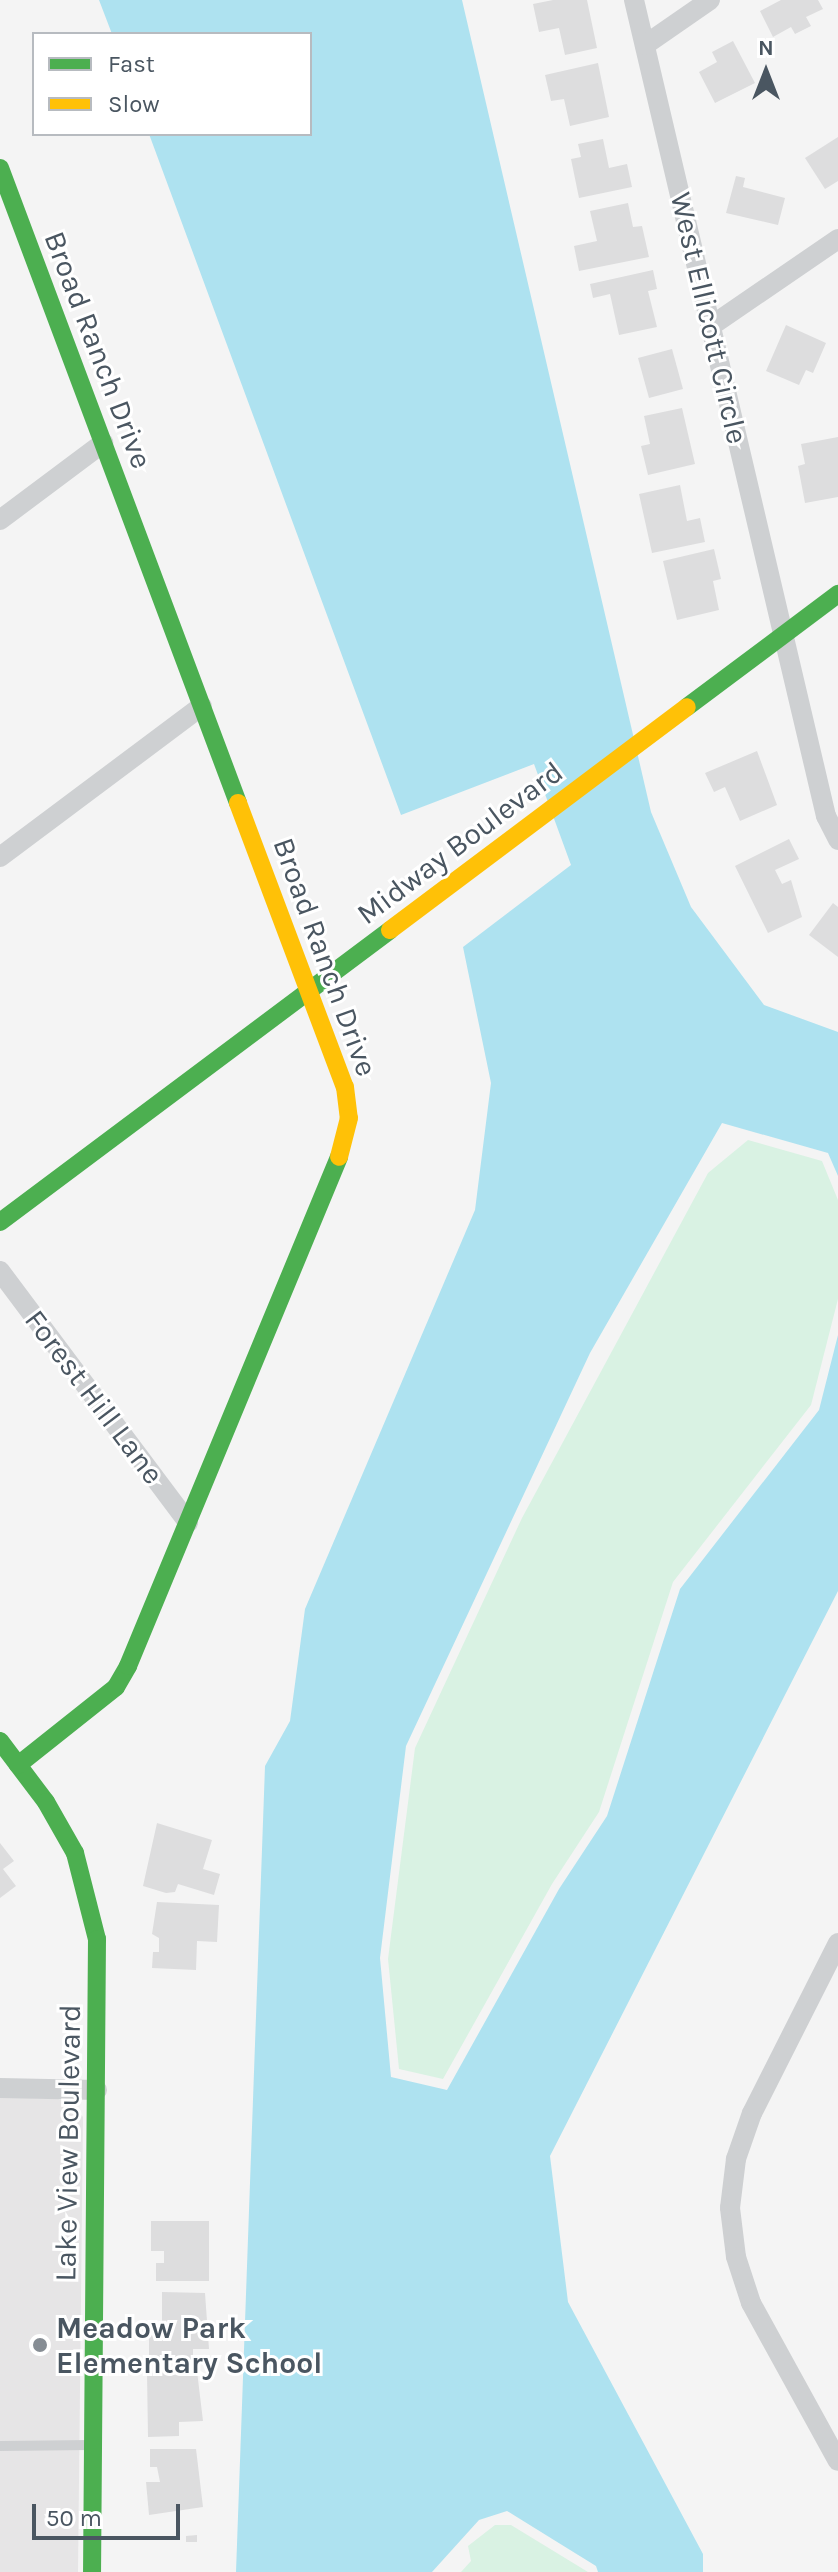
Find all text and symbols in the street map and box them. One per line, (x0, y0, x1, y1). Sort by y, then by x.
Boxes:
legend (32, 32, 312, 136)
north arrow (726, 32, 806, 112)
text: N (758, 35, 774, 61)
text: Fast (108, 50, 155, 78)
text: Slow (108, 90, 160, 118)
street label: West Ellicott Circle (663, 189, 755, 447)
street label: Broad Ranch Drive (36, 226, 160, 474)
street label: Midway Boulevard (350, 754, 570, 932)
street label: Broad Ranch Drive (265, 833, 385, 1081)
street label: Forest Hill Lane (17, 1303, 171, 1491)
street label: Lake View Boulevard (48, 2004, 88, 2282)
place label: Meadow Park Elementary School (56, 2310, 322, 2380)
marker: Meadow Park Elementary School (31, 2336, 49, 2354)
scale bar (36, 2488, 184, 2538)
text: 50 m (46, 2504, 102, 2532)

